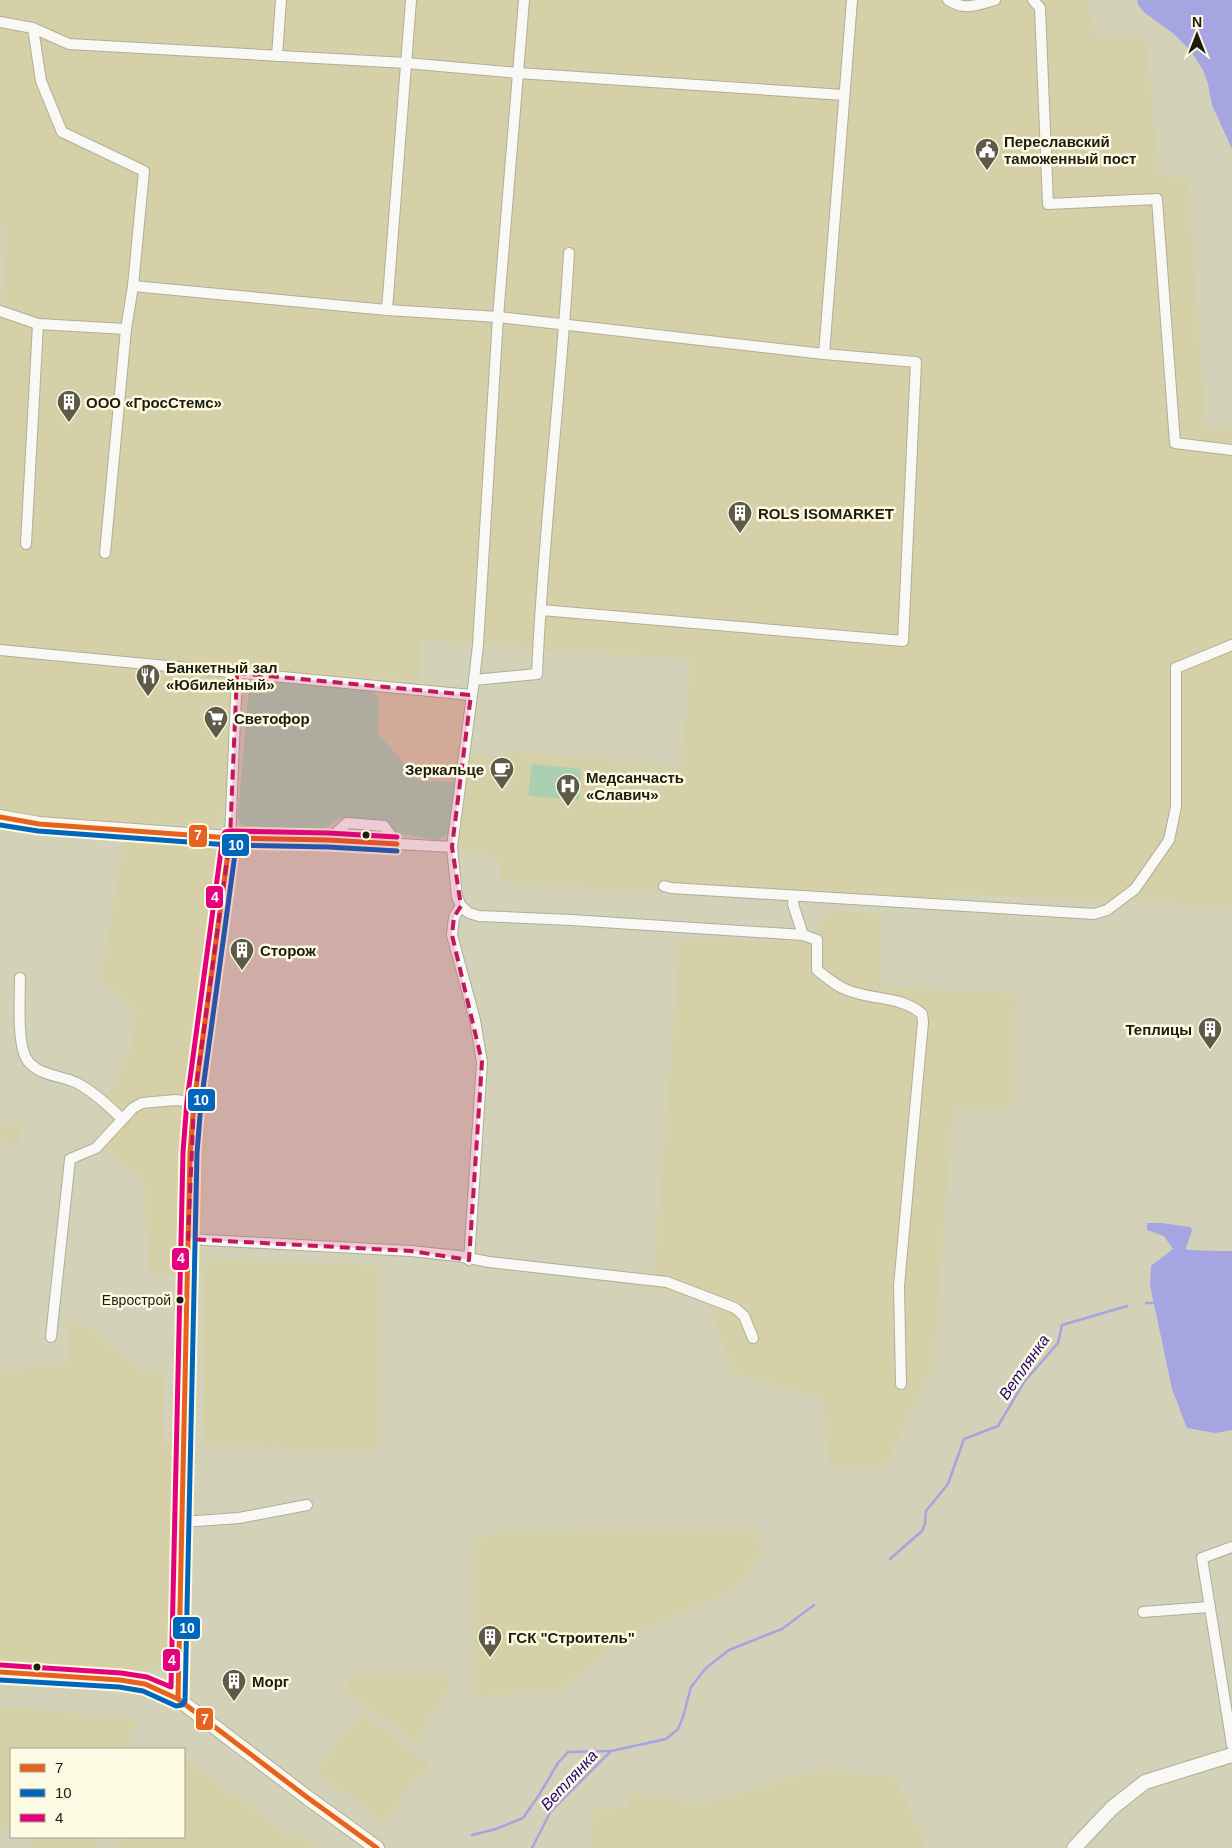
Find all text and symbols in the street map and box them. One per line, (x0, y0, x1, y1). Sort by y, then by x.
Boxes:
north arrow (1172, 10, 1222, 60)
text: N (1192, 14, 1202, 30)
place label: Переславский таможенный пост (1004, 133, 1136, 167)
public building icon: Переславский таможенный пост (974, 137, 1000, 171)
building icon: ООО «ГросСтемс» (56, 389, 82, 423)
place label: ООО «ГросСтемс» (86, 394, 222, 411)
building icon: ROLS ISOMARKET (727, 500, 753, 534)
place label: ROLS ISOMARKET (758, 505, 894, 522)
place label: Банкетный зал «Юбилейный» (166, 659, 278, 693)
restaurant icon: Банкетный зал «Юбилейный» (135, 663, 161, 697)
supermarket icon: Светофор (203, 705, 229, 739)
place label: Светофор (234, 710, 310, 727)
cafe icon: Зеркальце (489, 756, 515, 790)
place label: Зеркальце (405, 761, 484, 778)
place label: Медсанчасть «Славич» (586, 769, 684, 803)
hospital icon: Медсанчасть «Славич» (555, 773, 581, 807)
line badge: 7 (188, 824, 208, 848)
text: 7 (194, 827, 202, 843)
unlabelled marker (361, 830, 371, 840)
line badge: 10 (221, 833, 250, 857)
text: 10 (228, 837, 244, 853)
line badge: 4 (205, 885, 224, 909)
text: 4 (211, 889, 219, 905)
building icon: Сторож (229, 937, 255, 971)
place label: Сторож (260, 942, 316, 959)
building icon: Теплицы (1197, 1016, 1223, 1050)
place label: Теплицы (1125, 1021, 1192, 1038)
line badge: 10 (187, 1088, 216, 1112)
text: 10 (193, 1092, 209, 1108)
line badge: 4 (171, 1247, 190, 1271)
text: 4 (177, 1250, 185, 1266)
place label: Еврострой (102, 1292, 171, 1308)
marker: Еврострой (175, 1295, 185, 1305)
water label: Ветлянка (995, 1331, 1053, 1403)
line badge: 10 (172, 1616, 201, 1640)
text: 10 (179, 1620, 195, 1636)
building icon: ГСК "Строитель" (477, 1624, 503, 1658)
place label: ГСК "Строитель" (508, 1629, 635, 1646)
line badge: 4 (162, 1648, 181, 1672)
text: 4 (168, 1652, 176, 1668)
unlabelled marker (32, 1662, 42, 1672)
building icon: Морг (221, 1668, 247, 1702)
place label: Морг (252, 1673, 289, 1690)
line badge: 7 (195, 1707, 214, 1731)
text: 7 (201, 1711, 209, 1727)
water label: Ветлянка (537, 1747, 601, 1813)
legend (10, 1748, 185, 1838)
text: 7 (55, 1759, 63, 1776)
text: 10 (55, 1784, 72, 1801)
text: 4 (55, 1809, 63, 1826)

